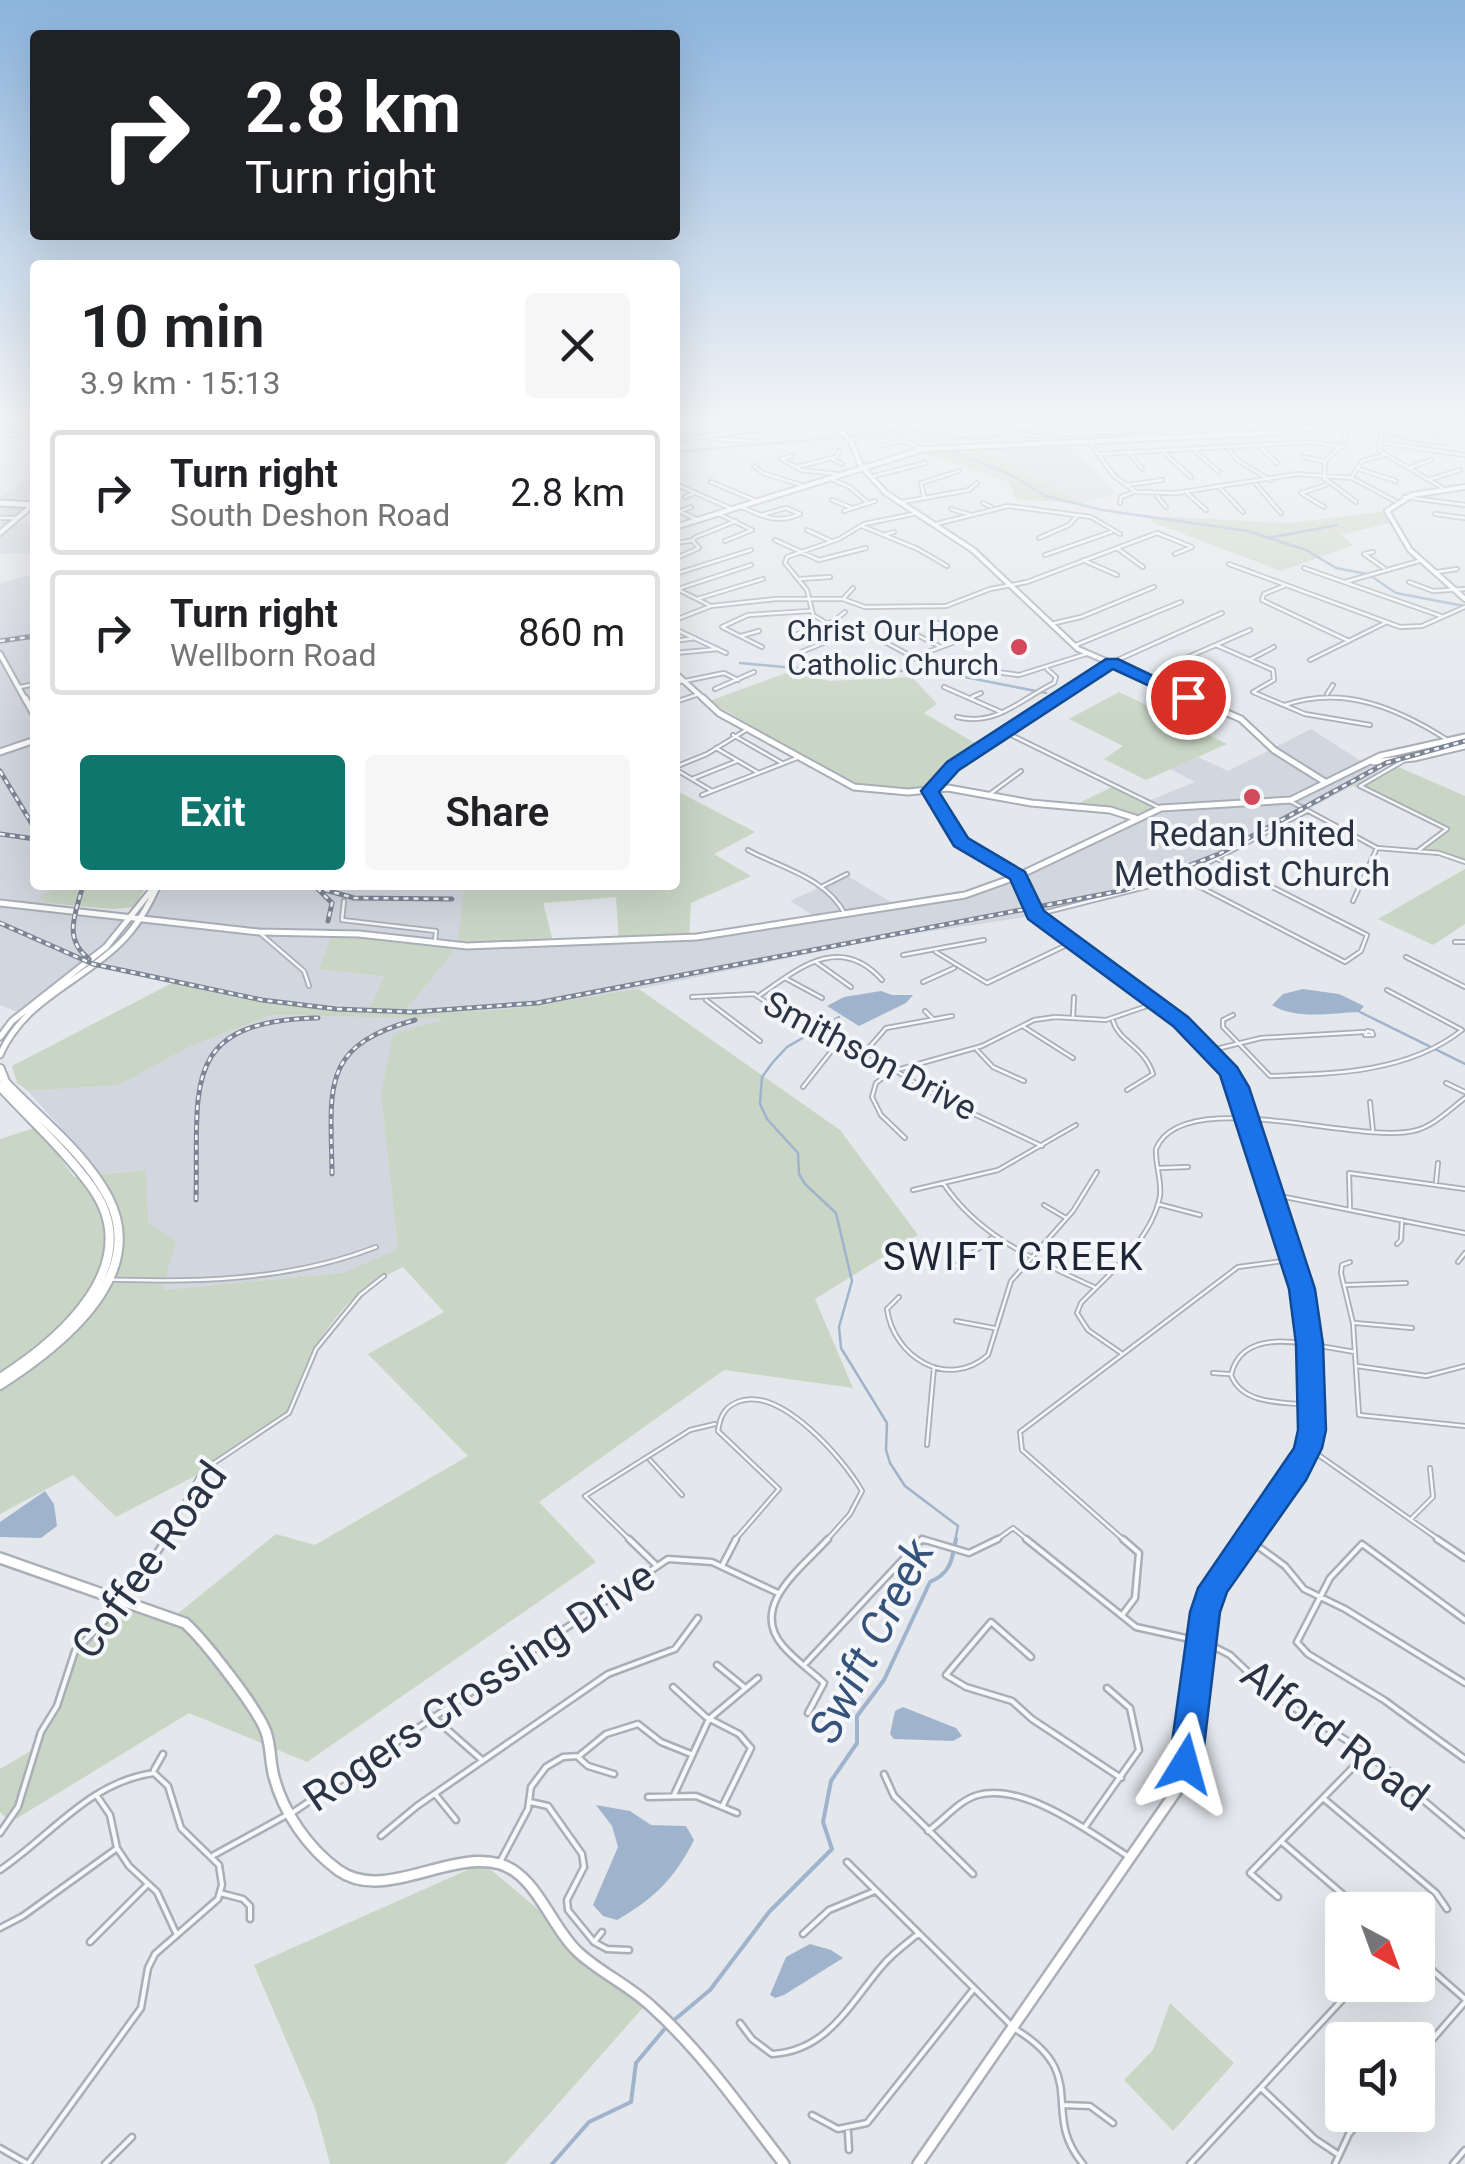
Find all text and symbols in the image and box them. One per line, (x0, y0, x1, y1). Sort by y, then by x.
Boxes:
text: 2.8 km (245, 67, 461, 149)
icon: right (80, 70, 210, 200)
text: Turn right (245, 151, 437, 204)
text: 10 min (80, 291, 265, 362)
button: close (525, 293, 630, 398)
text: 3.9 km · 15:13 (80, 364, 281, 402)
text: Turn right (170, 452, 338, 496)
icon: right (85, 465, 140, 520)
text: 2.8 km (510, 471, 625, 515)
text: South Deshon Road (170, 496, 450, 534)
text: Turn right (170, 592, 338, 636)
icon: right (85, 605, 140, 660)
text: 860 m (518, 611, 625, 655)
place label: Christ Our Hope Catholic Church (787, 613, 999, 682)
text: Wellborn Road (170, 636, 377, 674)
marker: Christ Our Hope Catholic Church (1008, 636, 1030, 658)
pin (1146, 655, 1231, 740)
icon: arrive (1161, 670, 1216, 725)
button: Exit (80, 755, 345, 870)
button: Share (365, 755, 630, 870)
marker: Redan United Methodist Church (1241, 786, 1263, 808)
place label: Redan United Methodist Church (1114, 814, 1390, 895)
street label: Smithson Drive (756, 983, 984, 1129)
district label: SWIFT CREEK (883, 1235, 1145, 1279)
street label: Coffee Road (61, 1452, 237, 1668)
water label: Swift Creek (797, 1529, 946, 1752)
street label: Rogers Crossing Drive (294, 1550, 664, 1822)
street label: Alford Road (1232, 1649, 1438, 1821)
position arrow (1133, 1712, 1237, 1816)
north arrow (1325, 1892, 1435, 2002)
map controls (1325, 1892, 1435, 2132)
button: sound (1325, 2022, 1435, 2132)

